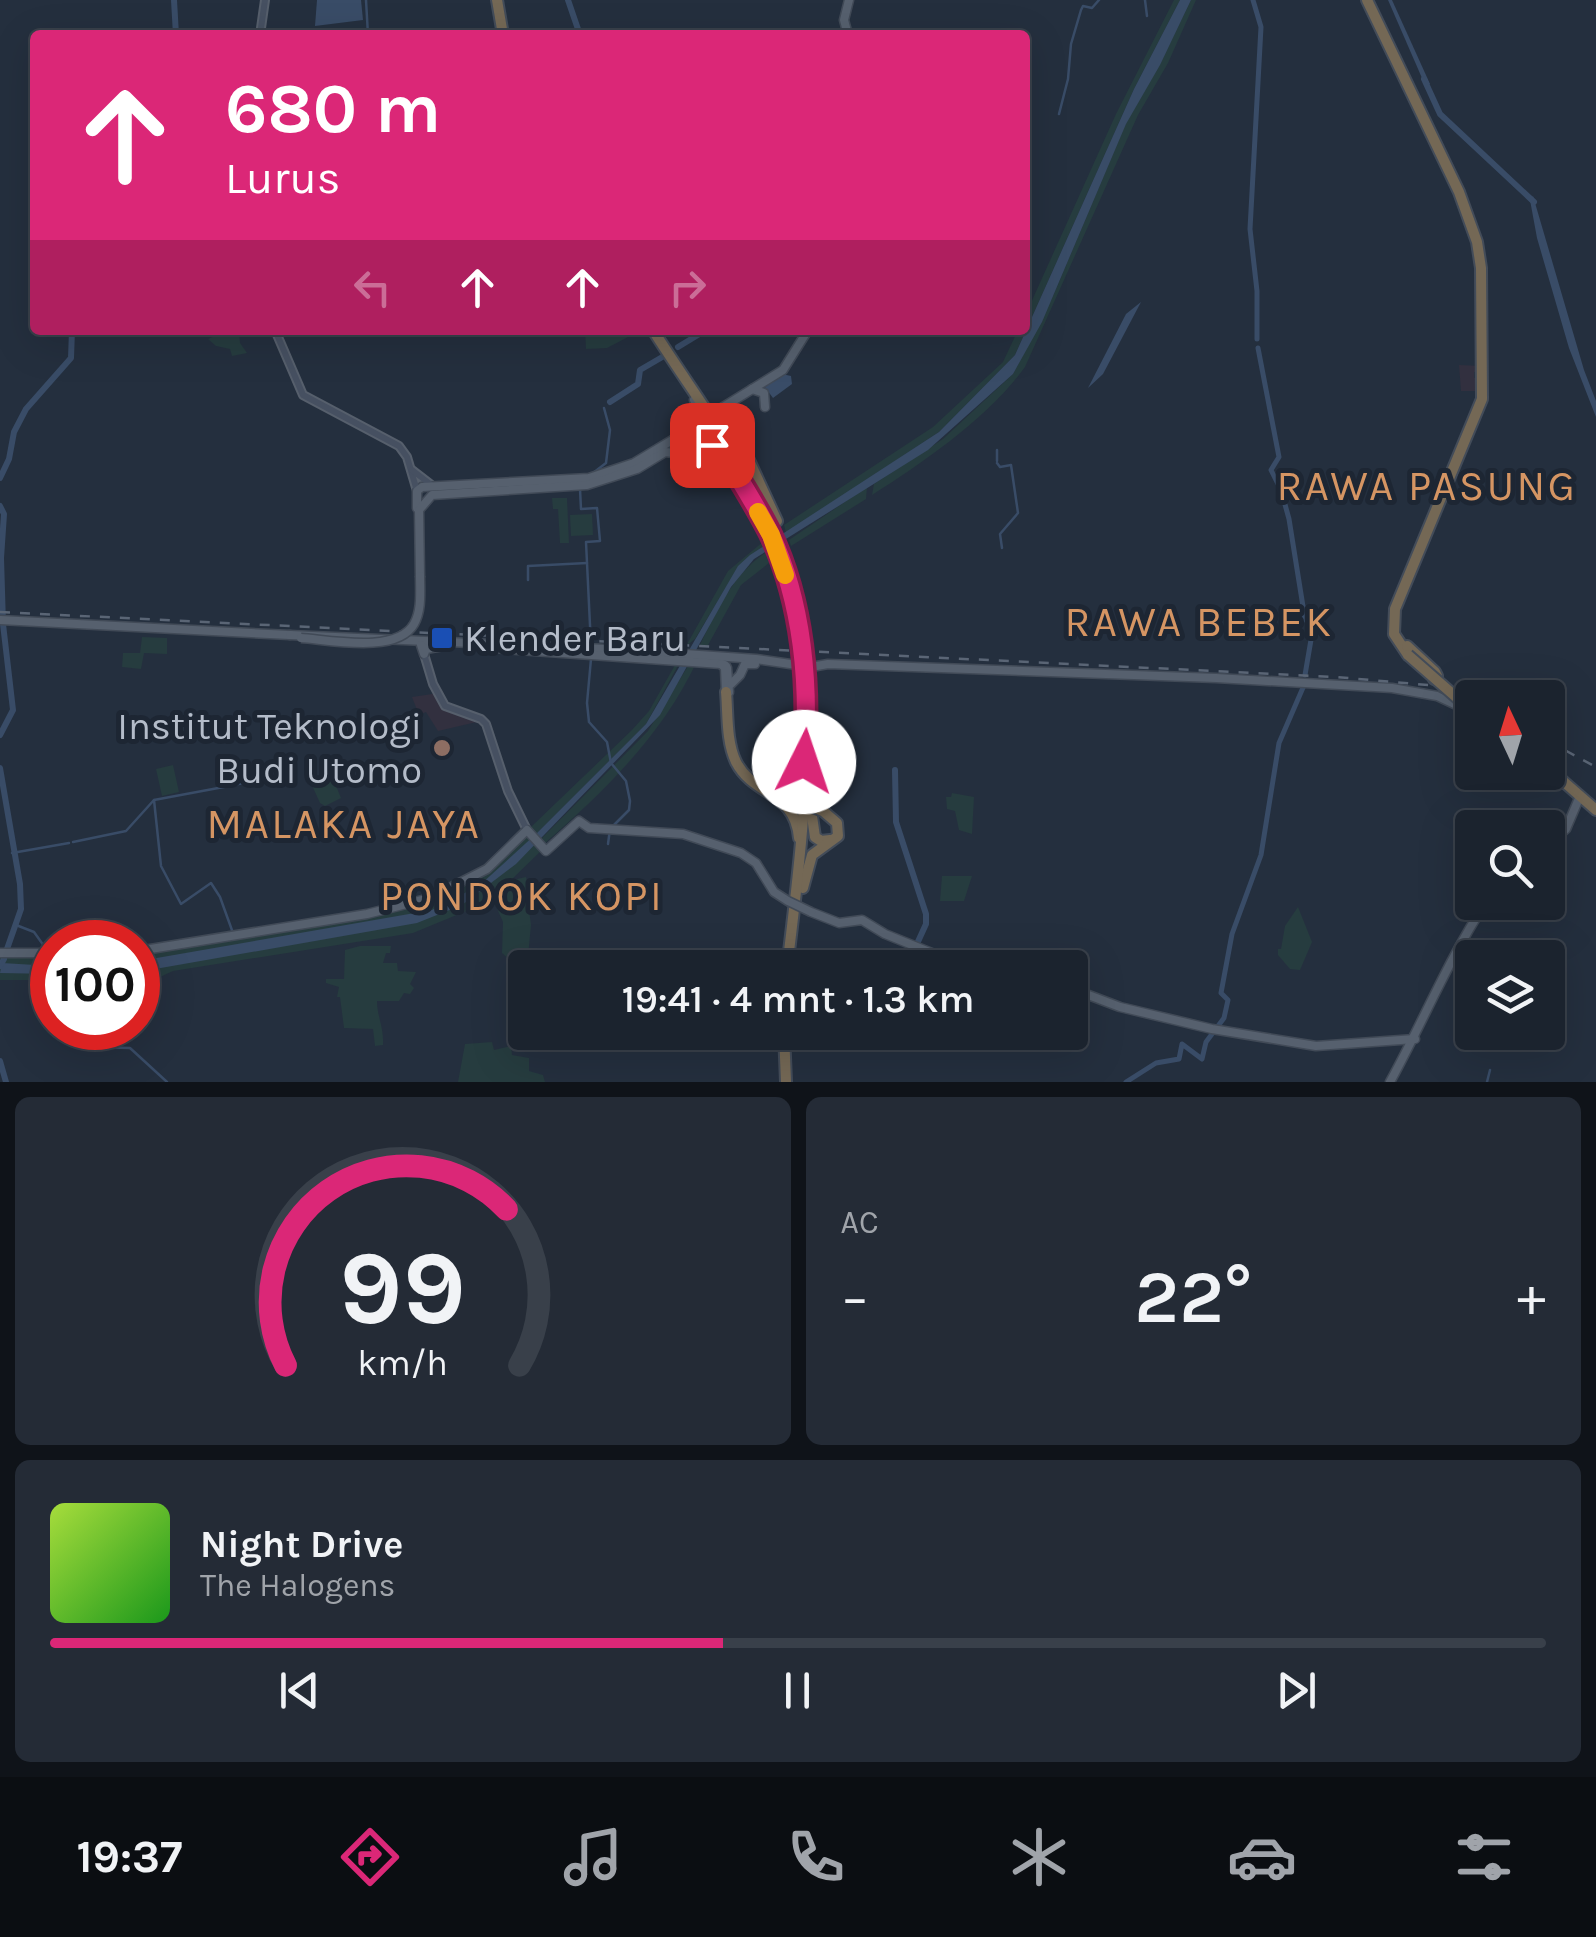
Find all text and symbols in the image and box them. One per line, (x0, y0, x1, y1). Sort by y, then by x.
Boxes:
text: 680 m (225, 68, 441, 150)
icon: ahead (60, 70, 190, 200)
text: Lurus (225, 152, 340, 204)
icon: left (345, 260, 400, 315)
icon: ahead (450, 260, 505, 315)
icon: ahead (555, 260, 610, 315)
icon: right (660, 260, 715, 315)
pin (670, 403, 755, 488)
icon: arrive (685, 418, 740, 473)
district label: RAWA PASUNG (1277, 461, 1577, 511)
district label: RAWA BEBEK (1065, 597, 1333, 647)
place label: Klender Baru (464, 616, 686, 661)
marker: Klender Baru (429, 625, 455, 651)
north arrow (1455, 680, 1565, 790)
map controls (1455, 680, 1565, 1050)
place label: Institut Teknologi Budi Utomo (117, 704, 422, 793)
position arrow (752, 710, 856, 814)
marker: Institut Teknologi Budi Utomo (431, 737, 453, 759)
district label: MALAKA JAYA (207, 799, 481, 849)
button: search (1455, 810, 1565, 920)
district label: PONDOK KOPI (380, 871, 664, 921)
speed limit sign: 100 (30, 920, 160, 1050)
button: layers (1455, 940, 1565, 1050)
text: 19:41 · 4 mnt · 1.3 km (622, 977, 974, 1022)
text: AC (841, 1204, 879, 1241)
text: 99 (339, 1228, 466, 1349)
text: 22° (1134, 1253, 1252, 1341)
text: − (841, 1265, 869, 1329)
text: + (1517, 1265, 1546, 1329)
text: km/h (357, 1342, 448, 1384)
text: Night Drive (200, 1522, 403, 1567)
text: The Halogens (200, 1567, 395, 1604)
icon: previous (272, 1663, 327, 1718)
icon: pause (770, 1663, 825, 1718)
icon: next (1269, 1663, 1324, 1718)
icon: directions (335, 1822, 405, 1892)
icon: music (558, 1822, 628, 1892)
icon: phone (781, 1822, 851, 1892)
icon: climate (1004, 1822, 1074, 1892)
icon: car (1227, 1822, 1297, 1892)
icon: filters (1449, 1822, 1519, 1892)
text: 19:37 (76, 1831, 182, 1883)

